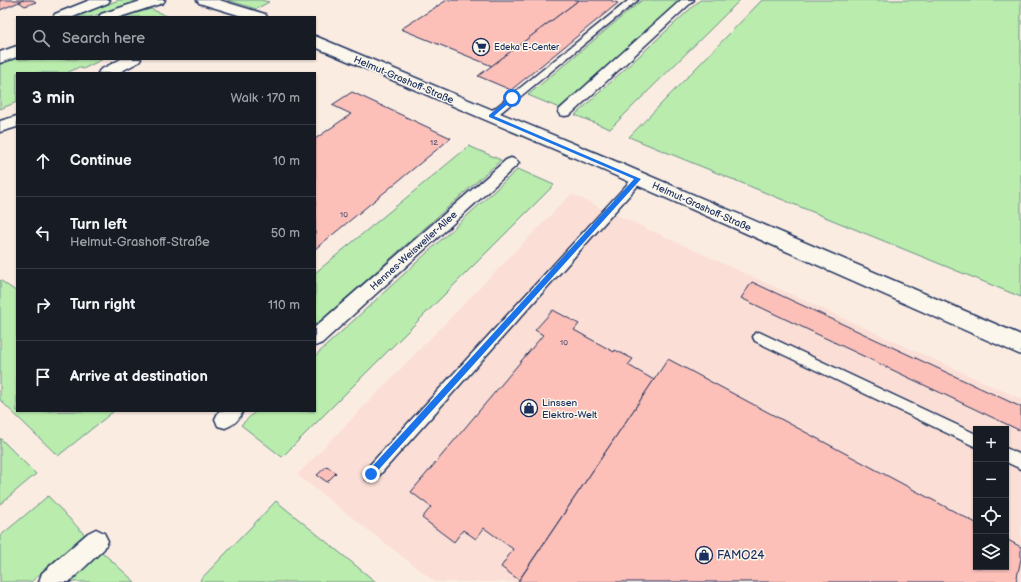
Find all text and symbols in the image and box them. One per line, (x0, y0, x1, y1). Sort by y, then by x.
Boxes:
search box (16, 16, 316, 60)
icon: search (30, 27, 52, 49)
text: Search here (62, 29, 145, 48)
supermarket icon: Edeka E-Center (471, 37, 491, 57)
place label: Edeka E-Center (494, 42, 560, 53)
street label: Helmut-Grashoff-Straße (352, 53, 455, 106)
text: 3 min (32, 88, 75, 108)
route start (503, 89, 521, 107)
text: Walk · 170 m (230, 90, 300, 106)
house number: 12 (430, 138, 438, 147)
icon: ahead (32, 150, 54, 172)
text: Continue (70, 151, 132, 170)
text: 10 m (273, 153, 300, 169)
street label: Helmut-Grashoff-Straße (650, 180, 753, 234)
street label: Hennes-Weisweiler-Allee (368, 209, 460, 293)
house number: 10 (340, 210, 348, 219)
text: Turn left (70, 215, 127, 234)
icon: left (32, 222, 54, 244)
text: 50 m (271, 225, 300, 241)
text: Helmut-Grashoff-Straße (70, 234, 210, 250)
icon: right (32, 294, 54, 316)
text: Turn right (70, 295, 135, 314)
text: 110 m (268, 297, 300, 313)
house number: 10 (560, 338, 568, 347)
icon: arrive (32, 366, 54, 388)
text: Arrive at destination (70, 367, 208, 386)
place label: Linssen Elektro-Welt (542, 397, 597, 421)
shop icon: Linssen Elektro-Welt (519, 398, 539, 418)
map controls (973, 426, 1009, 570)
button: + (973, 426, 1009, 462)
button: − (973, 462, 1009, 498)
route end (362, 465, 380, 483)
button: locate (973, 498, 1009, 534)
button: layers (973, 534, 1009, 570)
shop icon: FAMO24 (694, 545, 714, 565)
place label: FAMO24 (717, 548, 765, 563)

